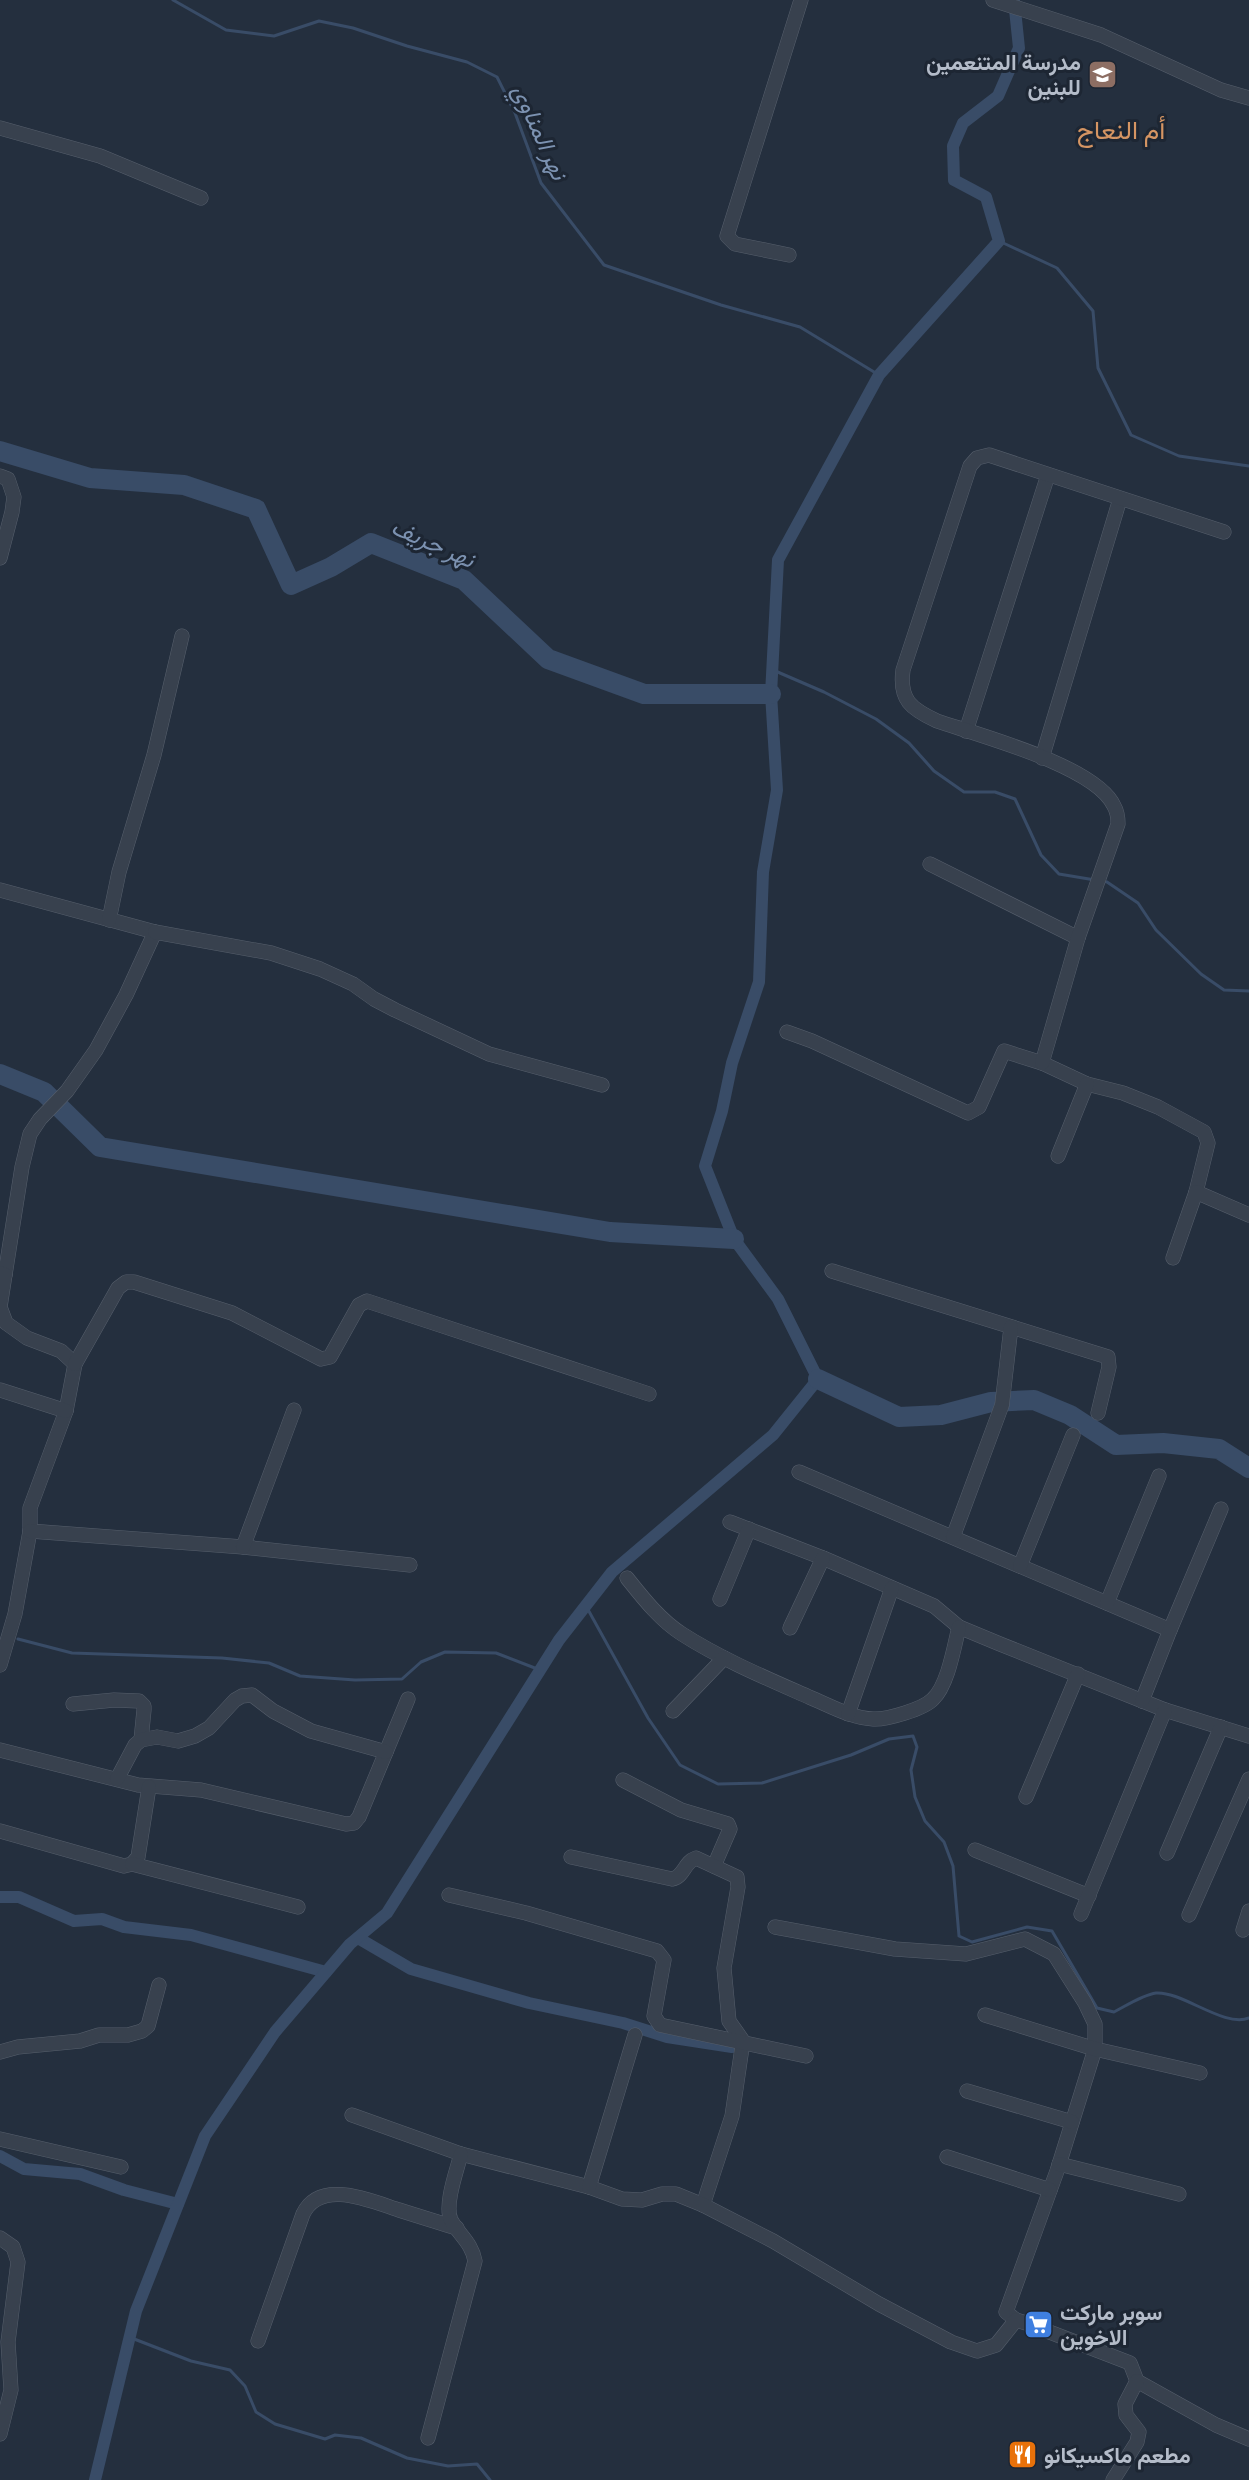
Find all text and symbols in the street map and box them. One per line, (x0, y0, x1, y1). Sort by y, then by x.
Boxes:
place label: مدرسة المتنعمين للبنين (926, 49, 1081, 101)
school or university icon: مدرسة المتنعمين للبنين (1086, 59, 1118, 91)
water label: نهر المناوي (502, 80, 575, 187)
district label: أم النعاج (1077, 114, 1165, 148)
water label: نهر جريف (387, 511, 480, 575)
place label: سوبر ماركت الاخوين (1060, 2299, 1162, 2351)
supermarket icon: سوبر ماركت الاخوين (1023, 2309, 1055, 2341)
restaurant icon: مطعم ماكسيكانو (1007, 2439, 1039, 2471)
place label: مطعم ماكسيكانو (1044, 2442, 1191, 2470)

